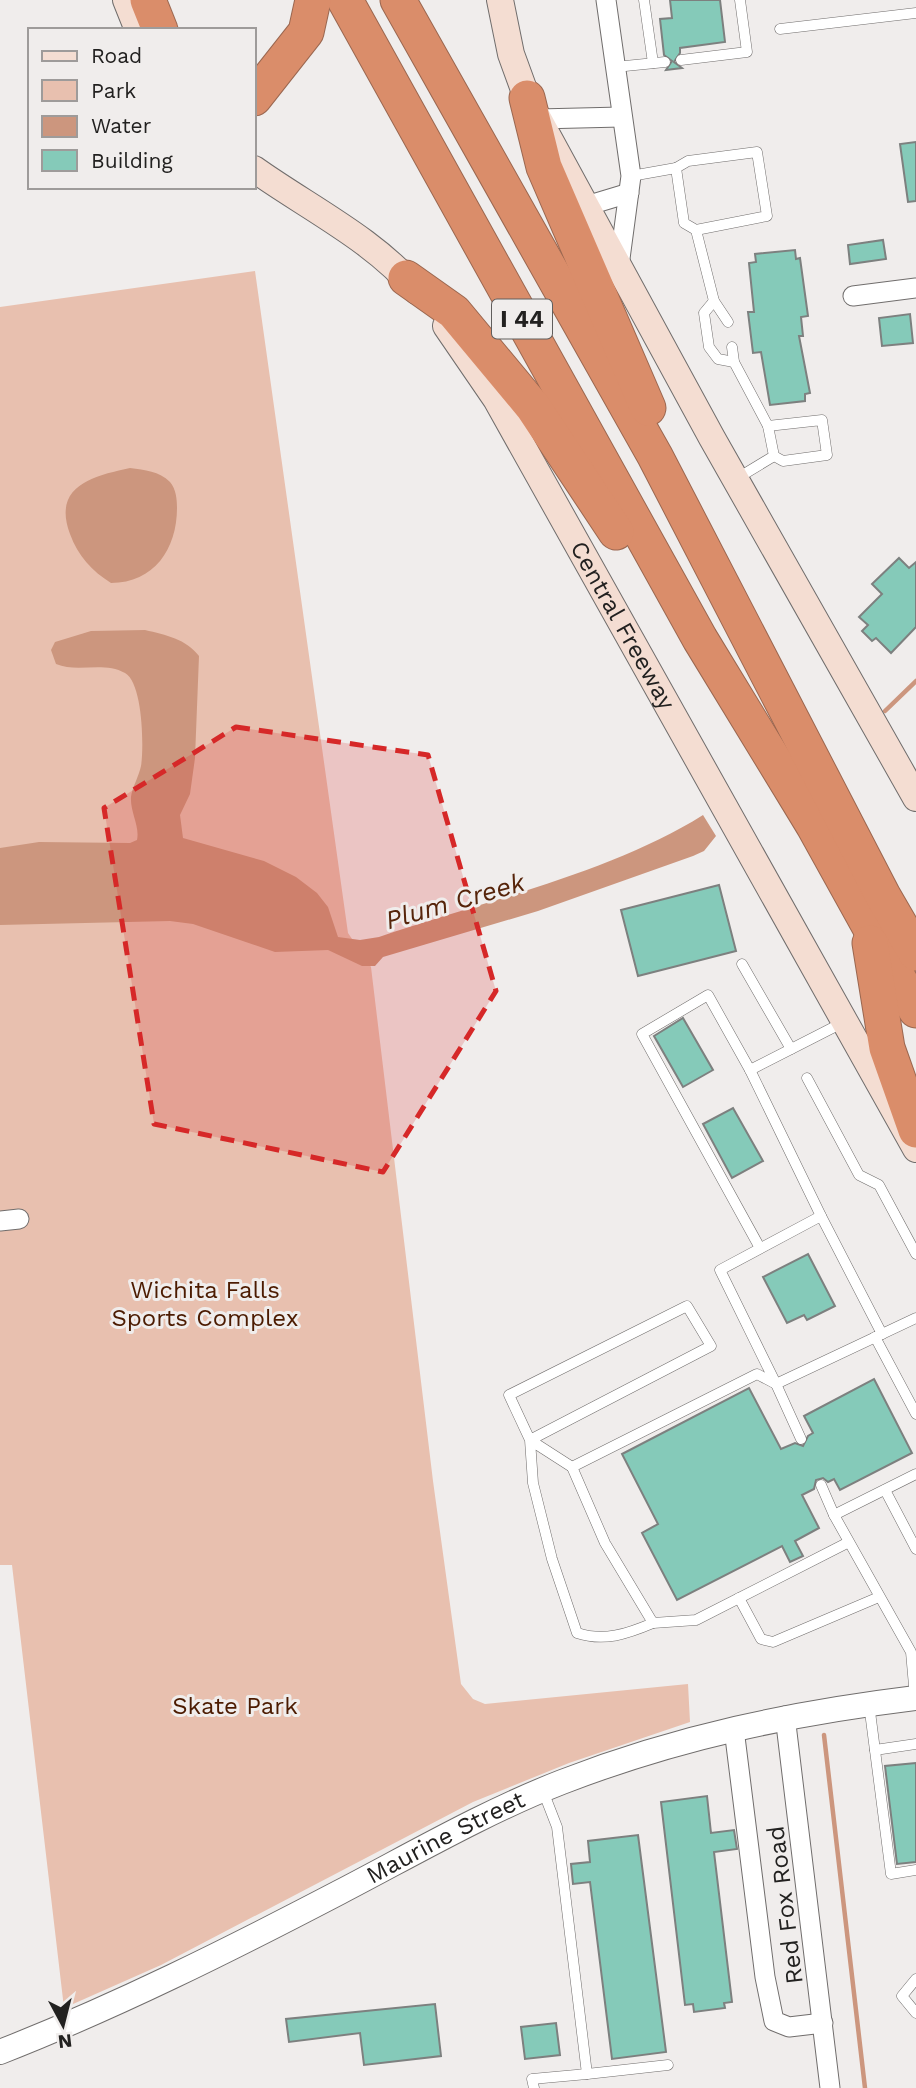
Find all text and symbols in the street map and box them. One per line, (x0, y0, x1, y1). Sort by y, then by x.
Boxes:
legend (28, 28, 256, 189)
text: Road (91, 43, 142, 68)
text: Park (91, 78, 136, 103)
text: Water (91, 113, 152, 138)
text: Building (91, 148, 173, 173)
road number: I 44 (492, 300, 552, 338)
street label: Central Freeway (565, 536, 681, 715)
water label: Plum Creek (382, 867, 529, 935)
park label: Wichita Falls Sports Complex (112, 1276, 298, 1332)
park label: Skate Park (172, 1692, 298, 1720)
street label: Maurine Street (362, 1785, 529, 1889)
street label: Red Fox Road (761, 1824, 809, 1986)
north arrow (28, 1990, 98, 2060)
text: N (57, 2029, 73, 2054)

